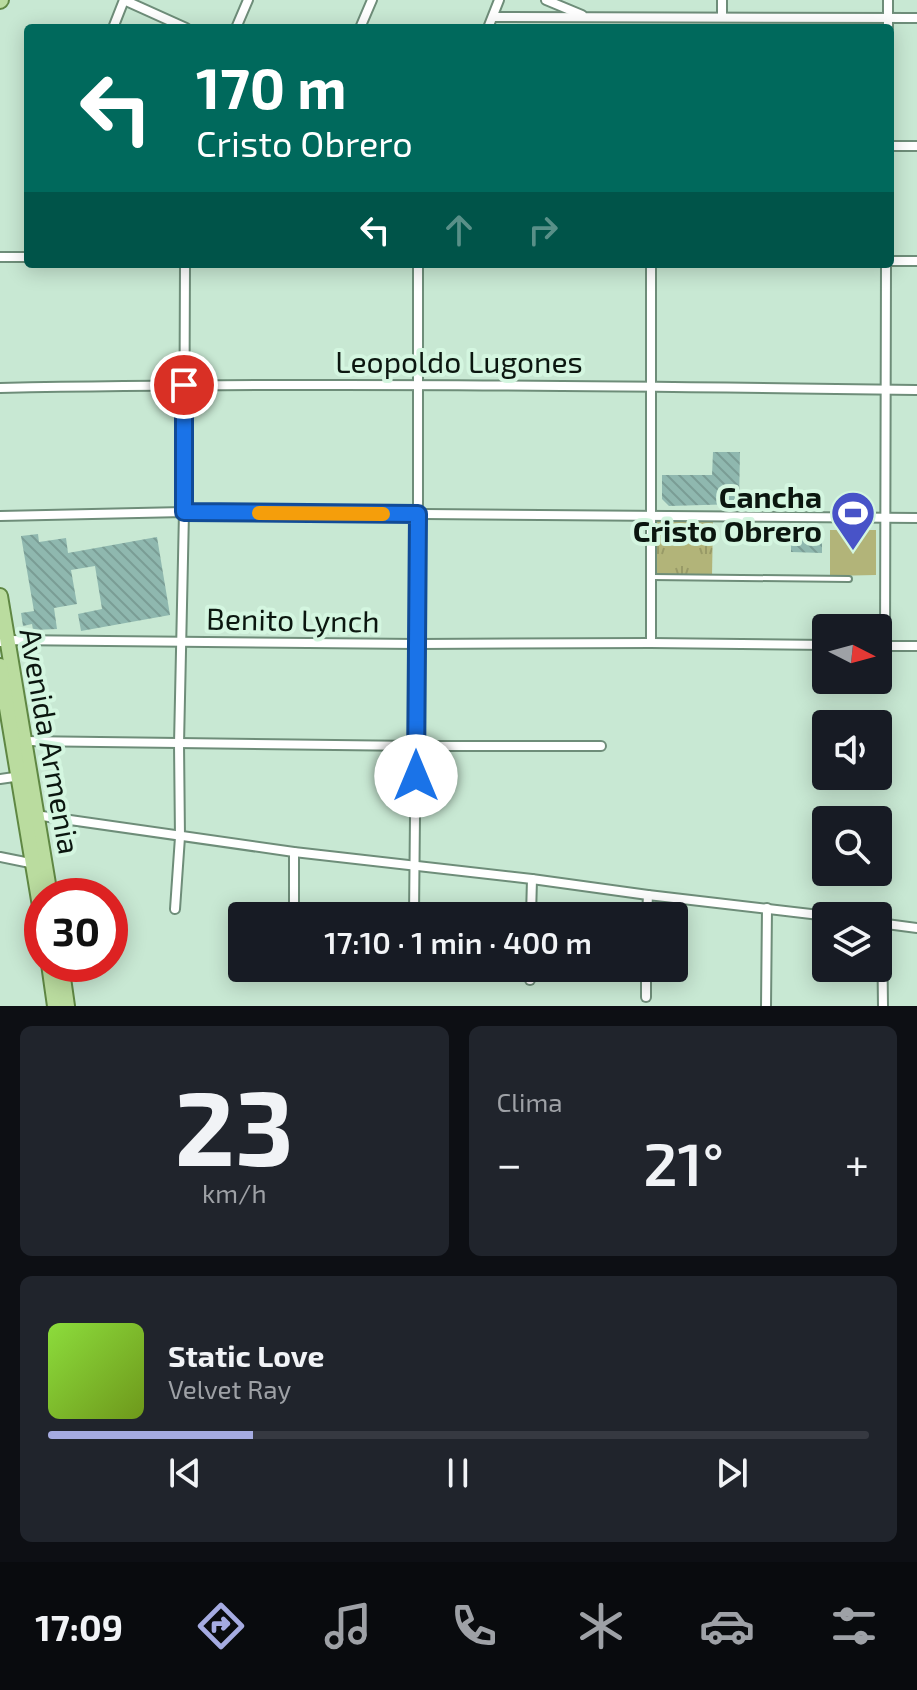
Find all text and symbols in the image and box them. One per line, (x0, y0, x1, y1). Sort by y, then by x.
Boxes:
text: 170 m (196, 53, 347, 120)
icon: left (64, 56, 168, 160)
text: Cristo Obrero (196, 121, 413, 164)
icon: left (353, 208, 397, 252)
icon: ahead (437, 208, 481, 252)
icon: right (521, 208, 565, 252)
street label: Leopoldo Lugones (335, 343, 583, 379)
pin (150, 351, 218, 419)
icon: arrive (162, 363, 206, 407)
place label: Cancha Cristo Obrero (633, 478, 822, 548)
sports icon: Cancha Cristo Obrero (829, 489, 877, 552)
street label: Benito Lynch (206, 599, 380, 639)
north arrow (812, 614, 892, 694)
map controls (812, 614, 892, 982)
street label: Avenida Armenia (13, 625, 89, 857)
button: sound (812, 710, 892, 790)
position arrow (374, 734, 458, 818)
button: search (812, 806, 892, 886)
speed limit sign: 30 (24, 878, 128, 982)
button: layers (812, 902, 892, 982)
text: 17:10 · 1 min · 400 m (324, 924, 592, 960)
text: 23 (175, 1062, 294, 1187)
text: Clima (497, 1086, 563, 1117)
text: 21° (643, 1126, 724, 1198)
text: − (497, 1136, 522, 1189)
text: + (845, 1136, 869, 1189)
text: km/h (202, 1177, 267, 1208)
text: Static Love (168, 1337, 324, 1373)
text: Velvet Ray (168, 1373, 291, 1404)
icon: previous (163, 1451, 207, 1495)
icon: pause (436, 1451, 480, 1495)
icon: next (710, 1451, 754, 1495)
icon: directions (193, 1598, 249, 1654)
icon: music (320, 1598, 376, 1654)
icon: phone (446, 1598, 502, 1654)
icon: climate (573, 1598, 629, 1654)
icon: car (699, 1598, 755, 1654)
icon: filters (826, 1598, 882, 1654)
text: 17:09 (35, 1605, 123, 1648)

